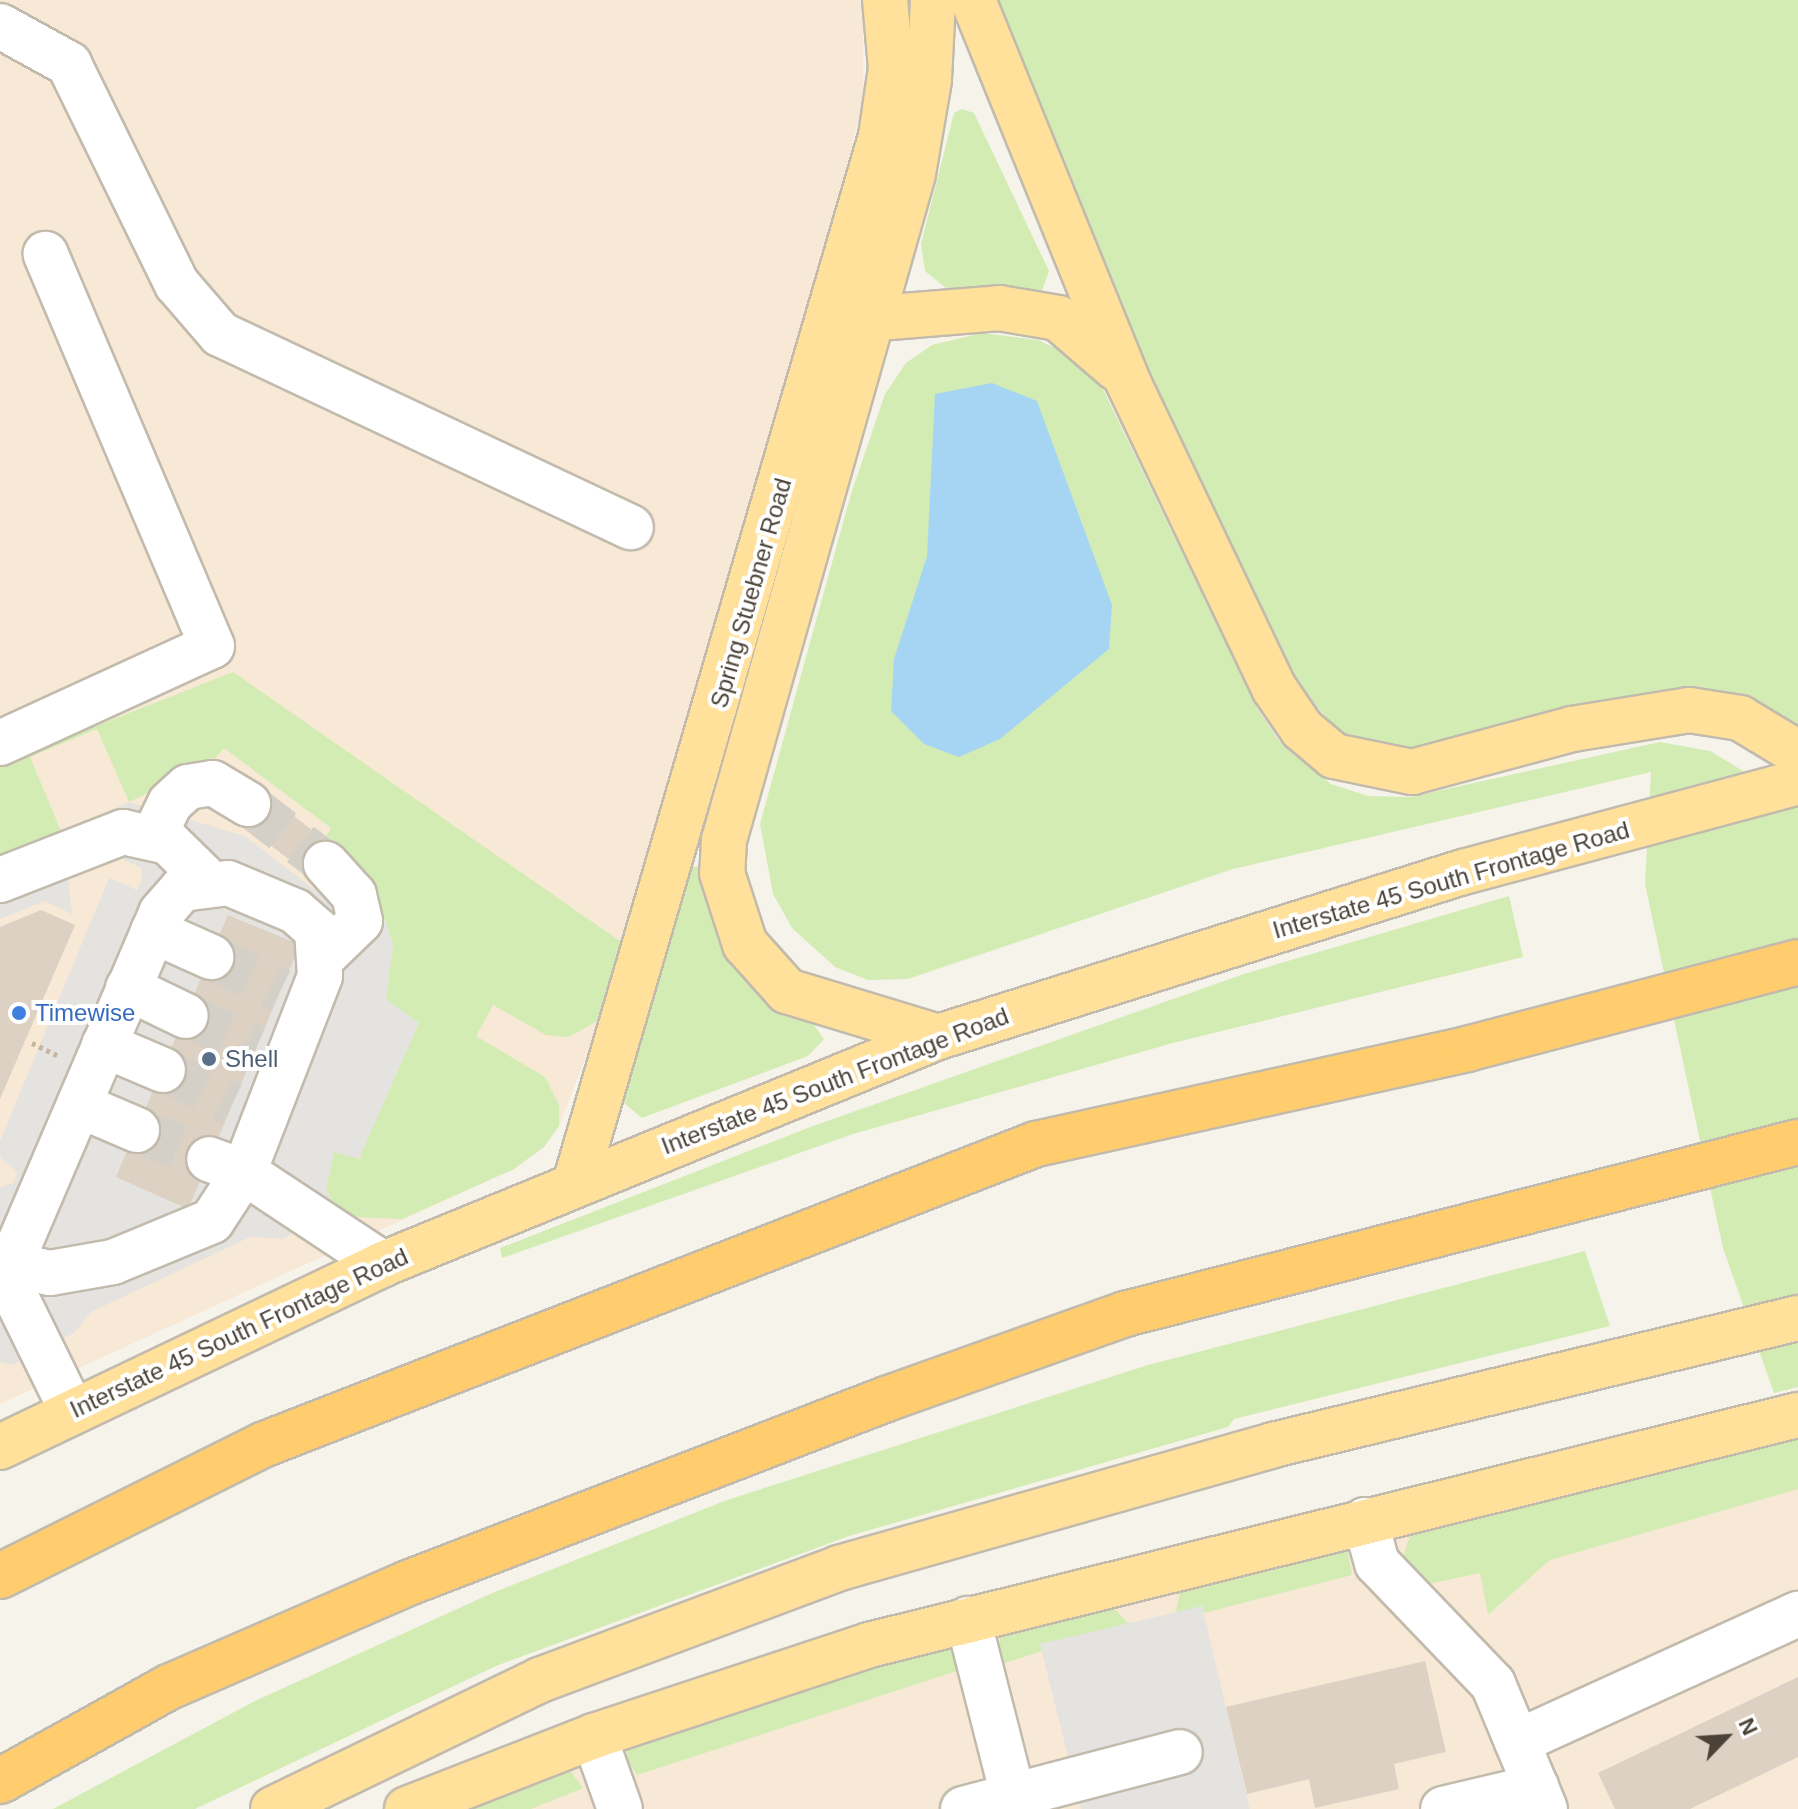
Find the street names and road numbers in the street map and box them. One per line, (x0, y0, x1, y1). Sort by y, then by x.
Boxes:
street label: Spring Stuebner Road (704, 475, 798, 711)
street label: Interstate 45 South Frontage Road (1269, 815, 1633, 945)
street label: Interstate 45 South Frontage Road (657, 1001, 1013, 1161)
street label: Interstate 45 South Frontage Road (65, 1242, 413, 1424)

